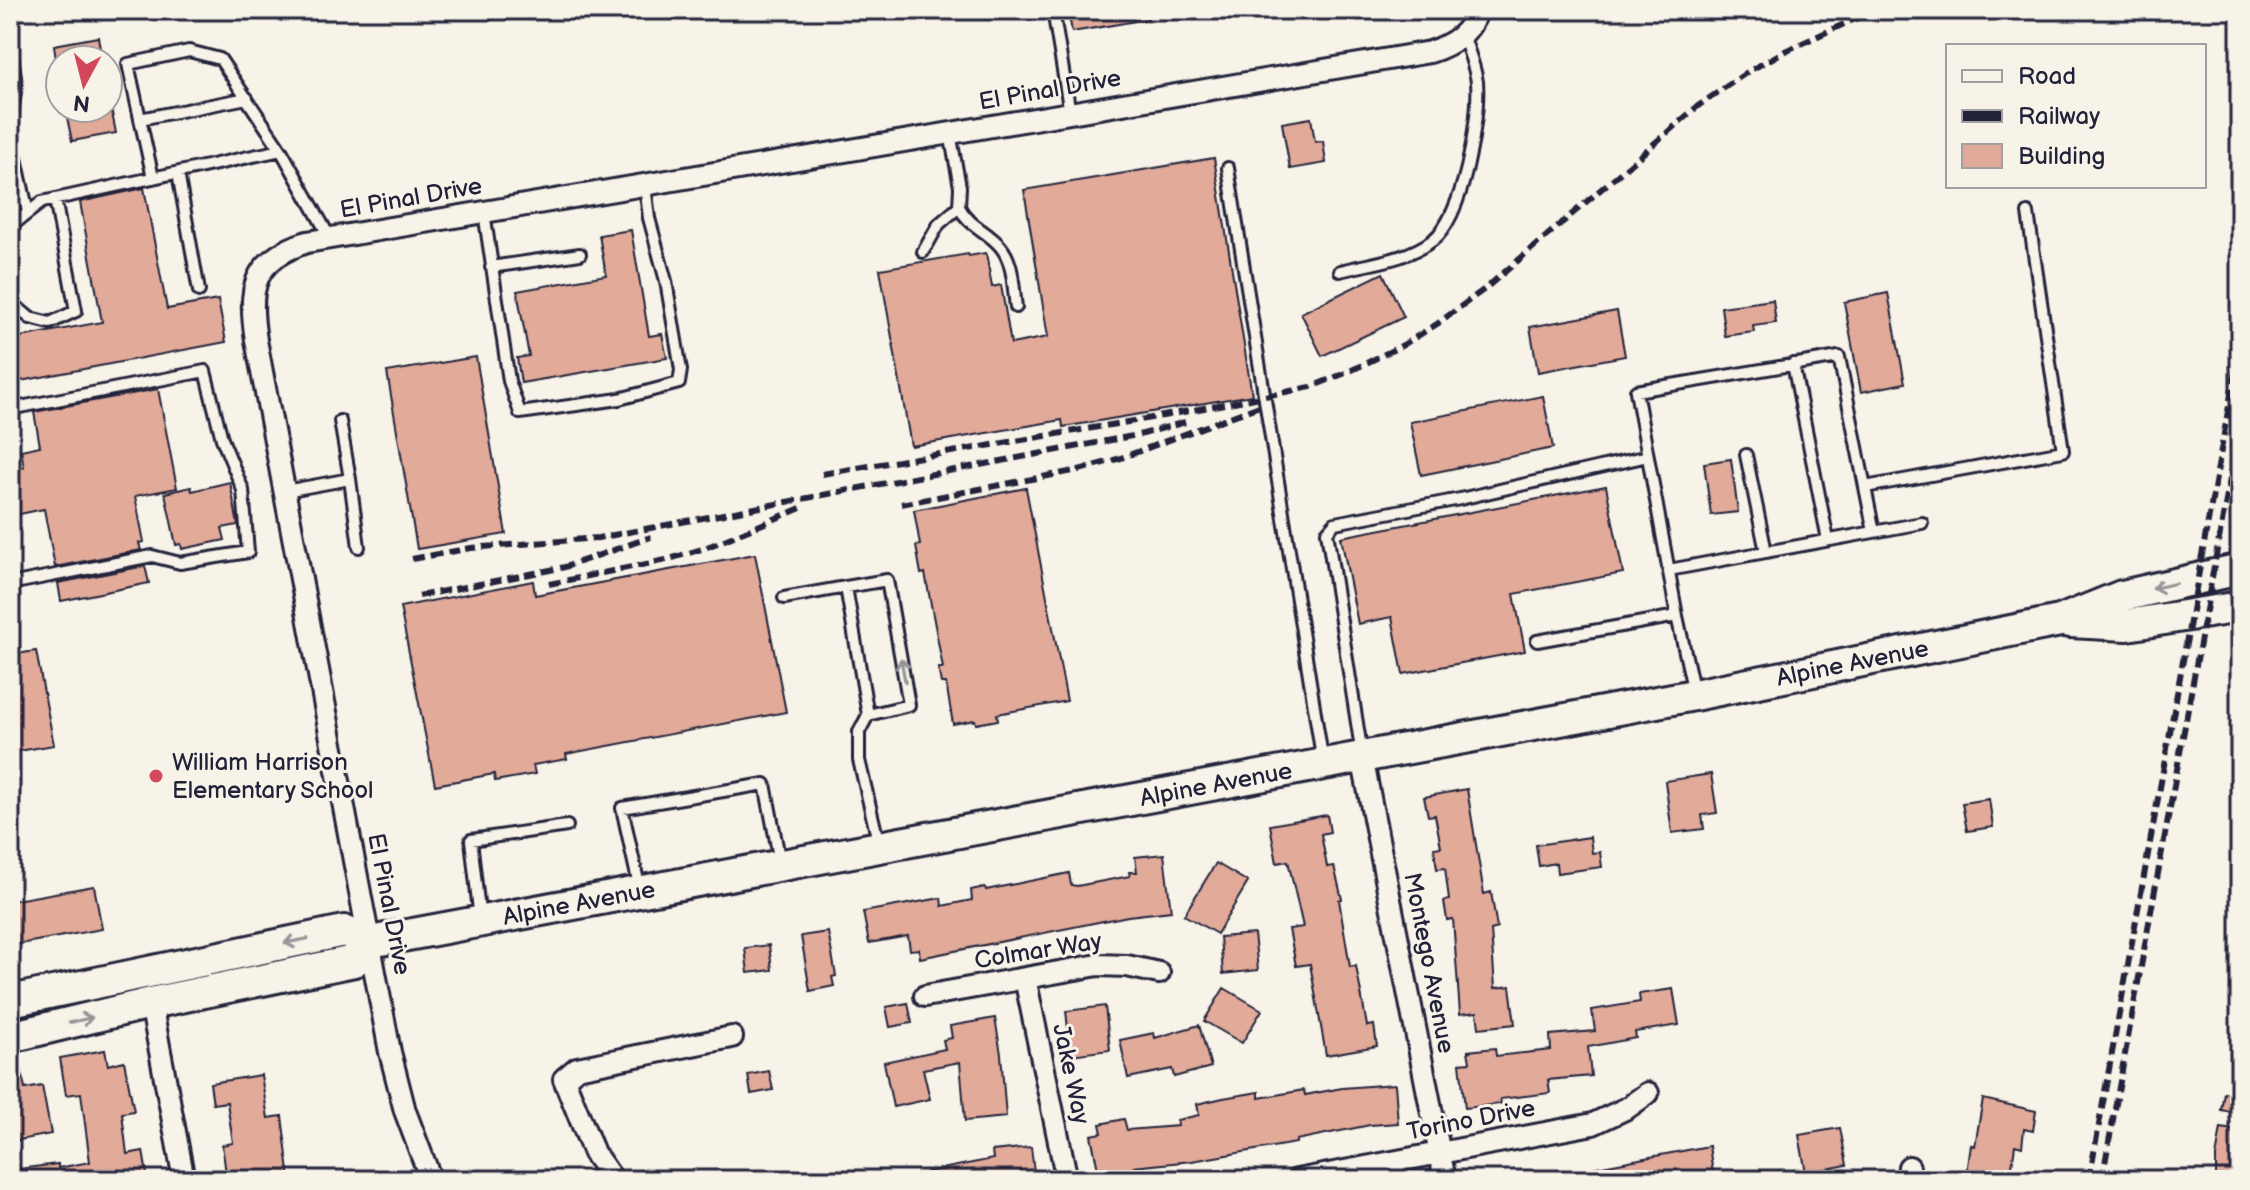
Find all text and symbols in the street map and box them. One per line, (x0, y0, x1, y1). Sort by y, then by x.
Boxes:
north arrow (44, 44, 124, 124)
legend (1946, 44, 2206, 188)
text: Road (2018, 62, 2076, 91)
street label: El Pinal Drive (977, 63, 1123, 117)
text: N (72, 88, 92, 117)
text: Railway (2018, 102, 2100, 131)
text: Building (2018, 142, 2105, 171)
street label: El Pinal Drive (338, 171, 484, 225)
one-way arrow (2151, 579, 2177, 594)
street label: Alpine Avenue (1774, 633, 1931, 692)
one-way arrow (894, 658, 909, 683)
place label: William Harrison Elementary School (172, 748, 373, 805)
street label: Alpine Avenue (1137, 756, 1294, 813)
marker: William Harrison Elementary School (147, 767, 165, 785)
street label: El Pinal Drive (361, 831, 417, 977)
street label: Montego Avenue (1397, 870, 1461, 1056)
street label: Alpine Avenue (500, 875, 657, 931)
street label: Colmar Way (972, 927, 1104, 975)
one-way arrow (283, 934, 309, 949)
one-way arrow (67, 1012, 93, 1027)
street label: Jake Way (1046, 1021, 1096, 1127)
street label: Torino Drive (1404, 1093, 1538, 1147)

